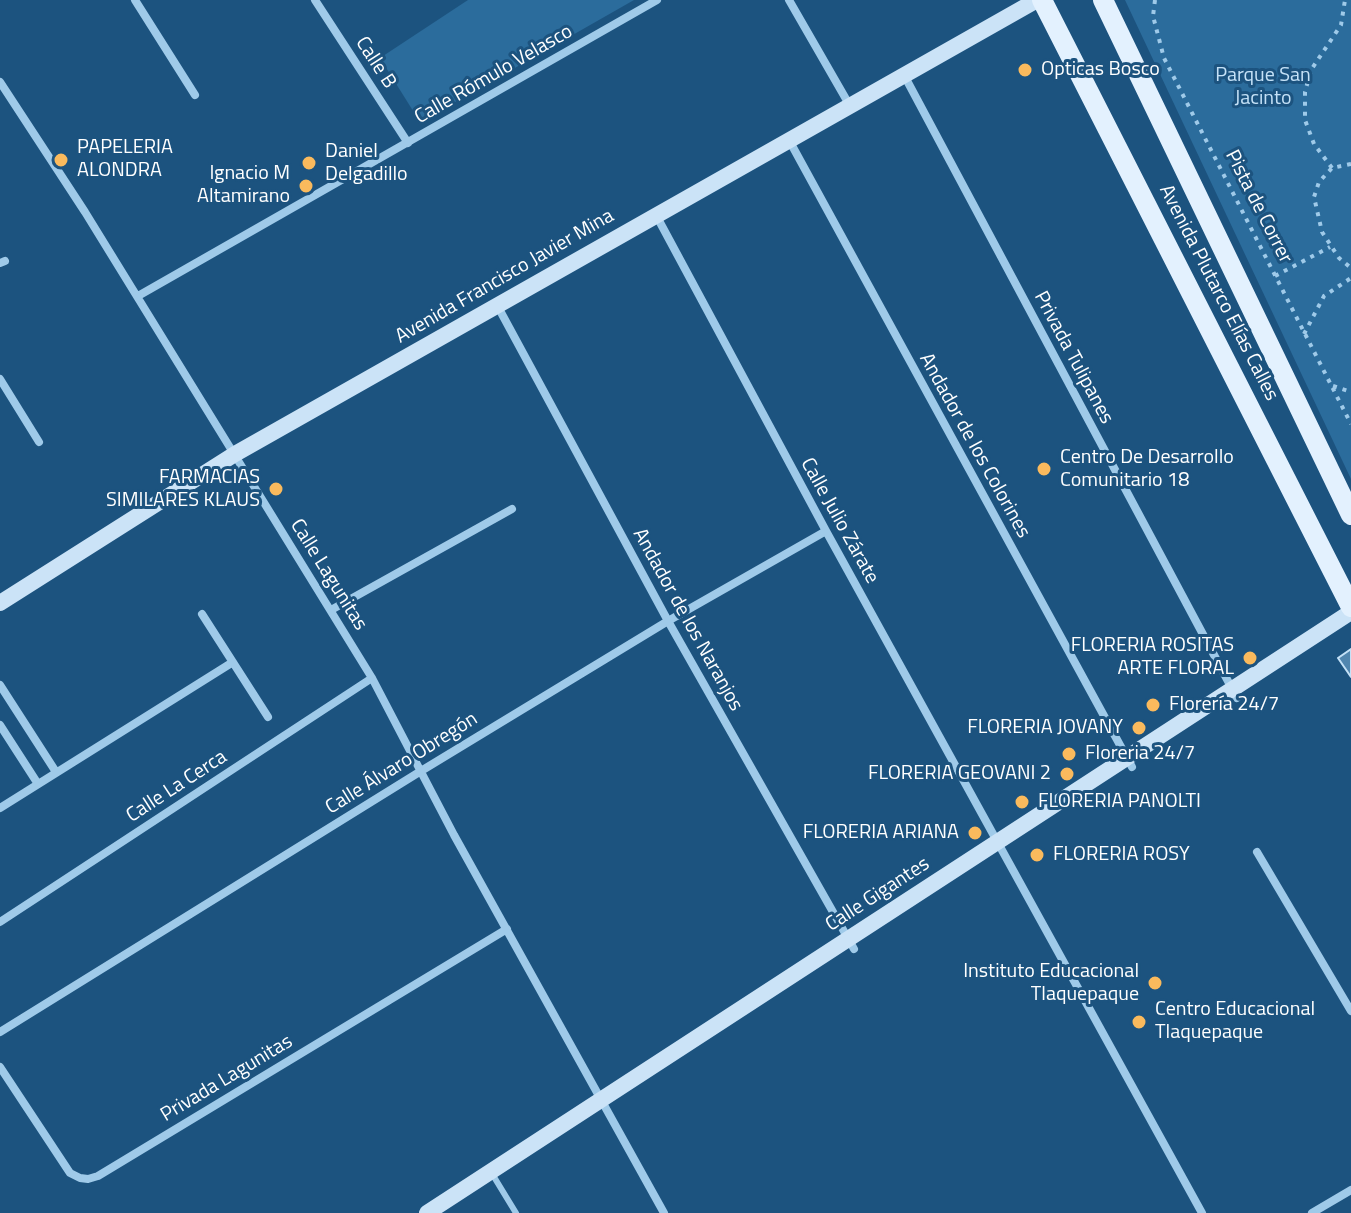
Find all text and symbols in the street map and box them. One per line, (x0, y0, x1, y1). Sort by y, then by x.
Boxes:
street label: Calle Rómulo Velasco (411, 20, 577, 130)
street label: Calle B (349, 33, 401, 93)
place label: Opticas Bosco (1041, 58, 1160, 82)
marker: Opticas Bosco (1016, 61, 1034, 79)
park label: Parque San Jacinto (1215, 64, 1311, 111)
place label: PAPELERIA ALONDRA (77, 136, 173, 183)
place label: Daniel Delgadillo (325, 140, 408, 187)
street label: Pista de Correr (1219, 146, 1297, 268)
marker: PAPELERIA ALONDRA (52, 151, 70, 169)
marker: Daniel Delgadillo (300, 154, 318, 172)
place label: Ignacio M Altamirano (197, 162, 290, 209)
marker: Ignacio M Altamirano (297, 177, 315, 195)
street label: Avenida Plutarco Elías Calles (1153, 181, 1283, 405)
street label: Avenida Francisco Javier Mina (392, 205, 618, 349)
street label: Privada Tulipanes (1028, 288, 1118, 428)
street label: Andador de los Colorines (913, 349, 1035, 543)
place label: Centro De Desarrollo Comunitario 18 (1060, 446, 1234, 493)
street label: Calle Julio Zárate (795, 454, 883, 588)
marker: Centro De Desarrollo Comunitario 18 (1035, 460, 1053, 478)
place label: FARMACIAS SIMILARES KLAUS (106, 466, 260, 513)
marker: FARMACIAS SIMILARES KLAUS (267, 480, 285, 498)
street label: Calle Lagunitas (284, 515, 372, 635)
street label: Andador de los Naranjos (627, 524, 747, 716)
place label: FLORERIA ROSITAS ARTE FLORAL (1071, 634, 1234, 681)
marker: FLORERIA ROSITAS ARTE FLORAL (1241, 649, 1259, 667)
place label: Florería 24/7 (1169, 693, 1279, 717)
marker: Florería 24/7 (1144, 696, 1162, 714)
street label: Calle Álvaro Obregón (322, 708, 482, 820)
place label: FLORERIA JOVANY (967, 716, 1123, 740)
marker: FLORERIA JOVANY (1130, 719, 1148, 737)
place label: Floreria 24/7 (1085, 742, 1195, 766)
marker: Floreria 24/7 (1060, 745, 1078, 763)
street label: Calle La Cerca (122, 746, 232, 828)
place label: FLORERIA GEOVANI 2 (868, 762, 1051, 786)
marker: FLORERIA GEOVANI 2 (1058, 765, 1076, 783)
place label: FLORERIA PANOLTI (1038, 790, 1201, 814)
marker: FLORERIA PANOLTI (1013, 793, 1031, 811)
place label: FLORERIA ARIANA (803, 821, 959, 845)
marker: FLORERIA ARIANA (966, 824, 984, 842)
place label: FLORERIA ROSY (1053, 843, 1190, 867)
marker: FLORERIA ROSY (1028, 846, 1046, 864)
street label: Calle Gigantes (822, 853, 934, 937)
place label: Instituto Educacional Tlaquepaque (963, 960, 1139, 1007)
marker: Instituto Educacional Tlaquepaque (1146, 974, 1164, 992)
place label: Centro Educacional Tlaquepaque (1155, 998, 1315, 1045)
marker: Centro Educacional Tlaquepaque (1130, 1013, 1148, 1031)
street label: Privada Lagunitas (157, 1030, 297, 1128)

